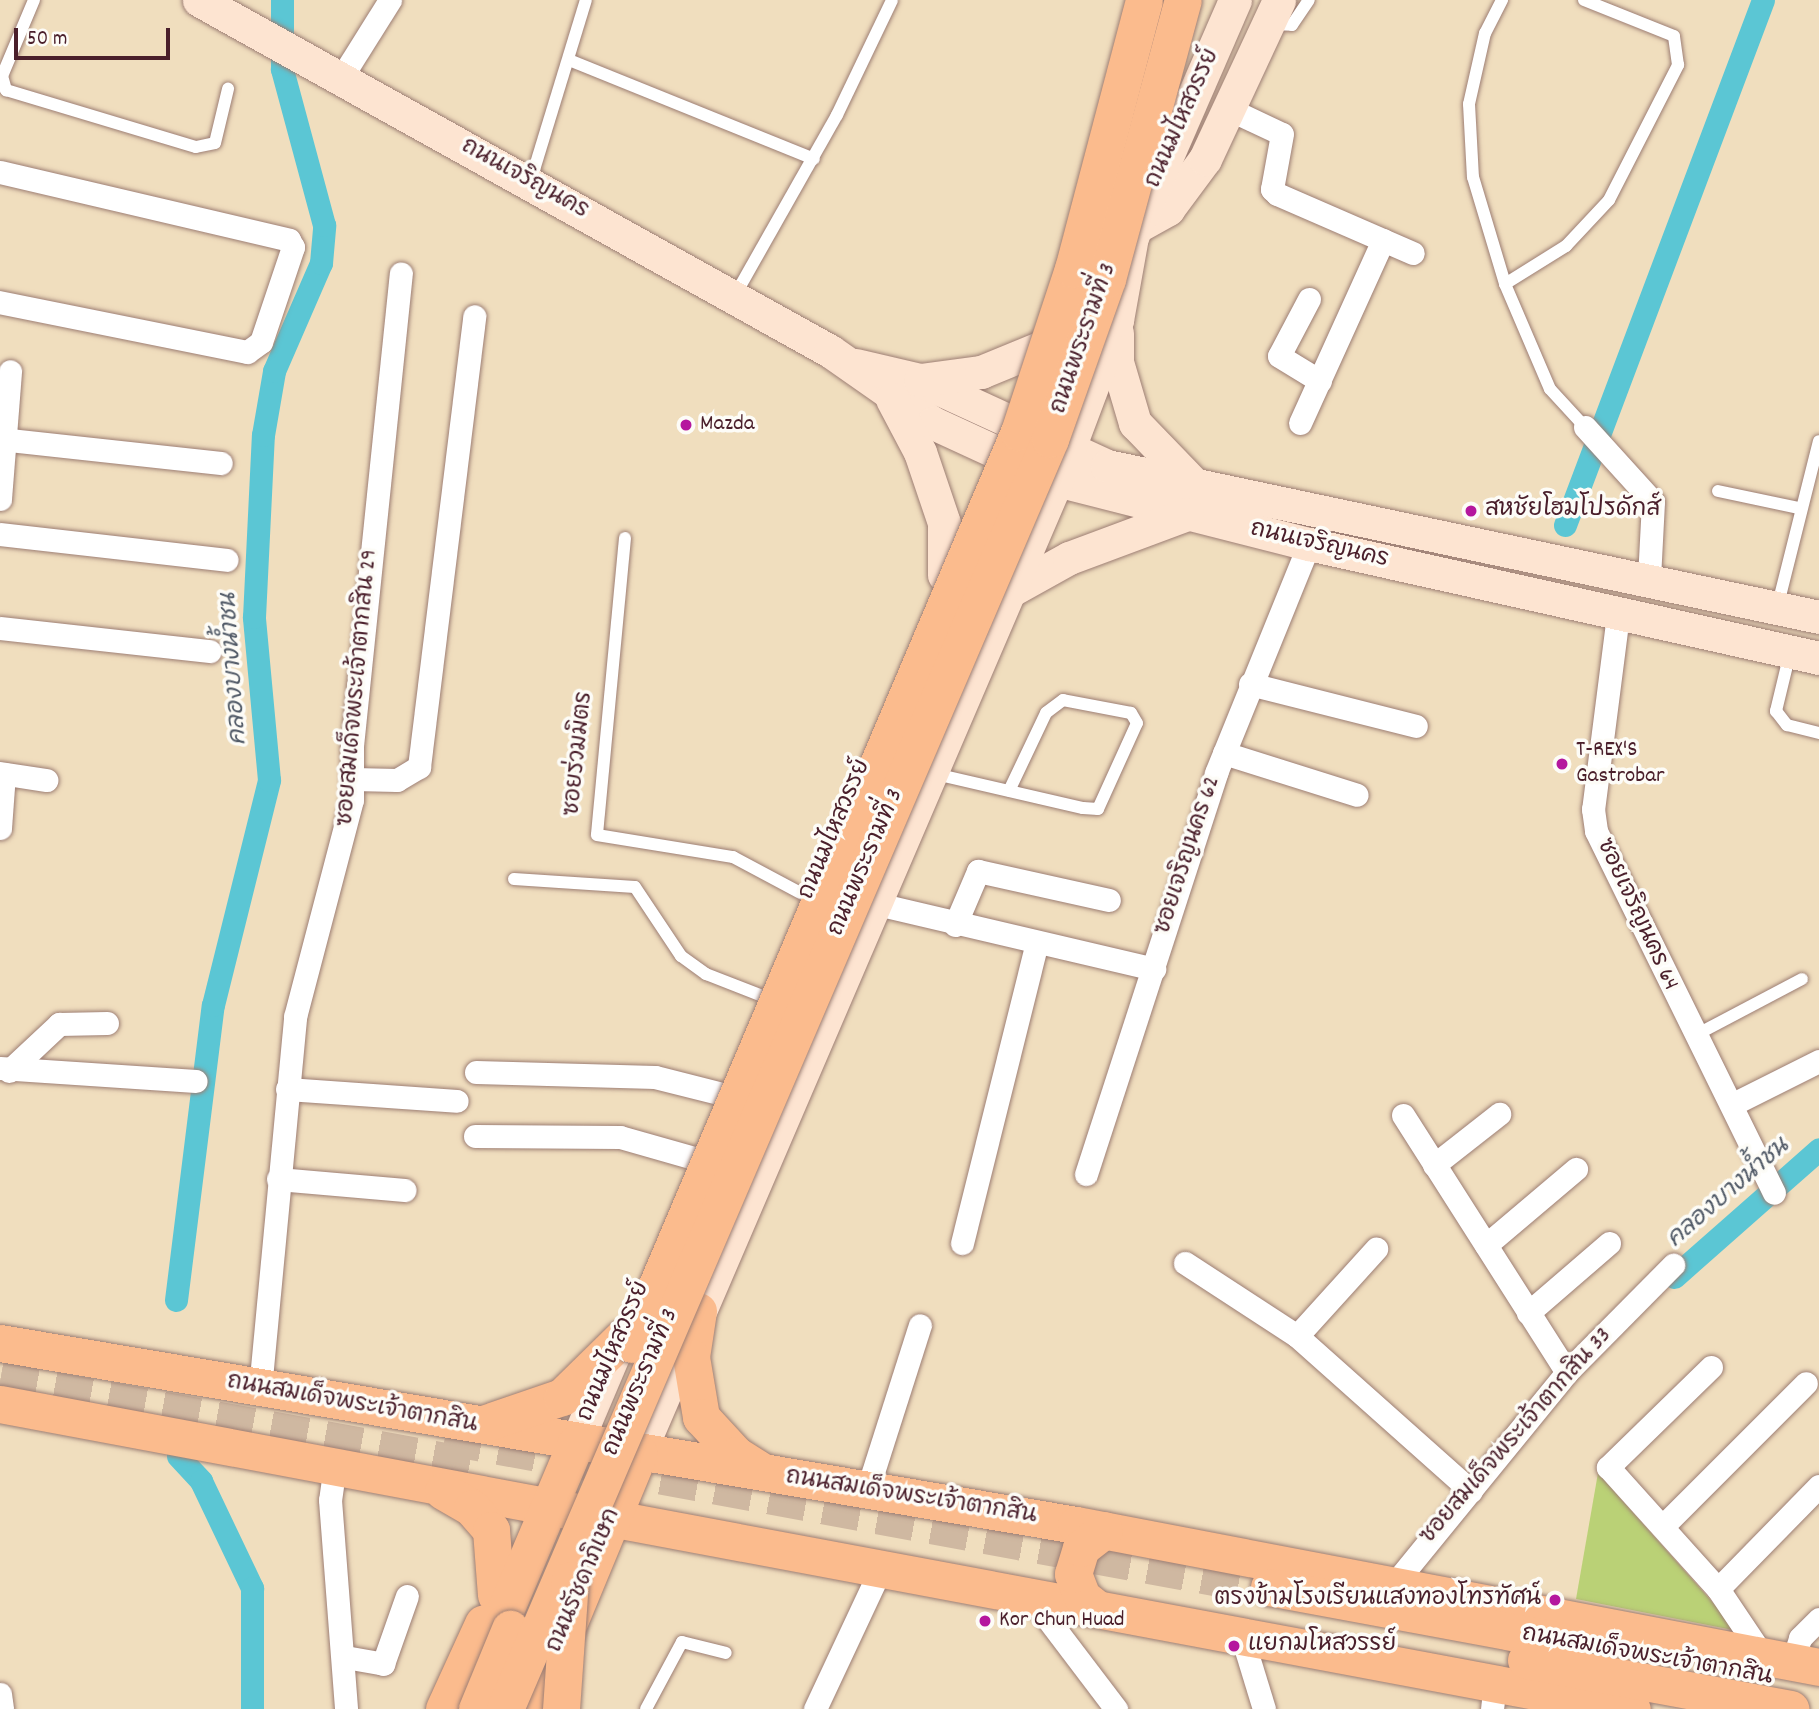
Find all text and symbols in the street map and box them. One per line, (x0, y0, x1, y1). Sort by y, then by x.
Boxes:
scale bar (18, 14, 173, 58)
text: 50 m (27, 25, 67, 55)
street label: ถนนมไหสวรรย์ (1141, 45, 1227, 193)
street label: ถนนเจริญนคร (456, 134, 592, 226)
street label: ถนนพระรามที่ 3 (1046, 260, 1124, 418)
place label: Mazda (700, 411, 755, 439)
marker: Mazda (678, 417, 694, 433)
place label: สหชัยโฮมโปรดักส์ (1485, 497, 1660, 525)
marker: สหชัยโฮมโปรดักส์ (1463, 503, 1479, 519)
street label: ถนนเจริญนคร (1247, 517, 1391, 575)
street label: ซอยสมเด็จพระเจ้าตากสิน 29 (333, 548, 385, 828)
water label: คลองบางน้ำชน (215, 592, 255, 746)
street label: ซอยร่วมมิตร (560, 690, 600, 818)
place label: T-REX'S Gastrobar (1576, 737, 1665, 791)
street label: ถนนมไหสวรรย์ (794, 756, 878, 904)
marker: T-REX'S Gastrobar (1554, 756, 1570, 772)
street label: ซอยเจริญนคร 62 (1150, 773, 1228, 939)
street label: ถนนพระรามที่ 3 (824, 785, 910, 941)
street label: ซอยเจริญนคร 64 (1589, 835, 1683, 995)
water label: คลองบางน้ำชน (1662, 1133, 1796, 1255)
street label: ถนนมไหสวรรย์ (573, 1278, 657, 1426)
street label: ถนนพระรามที่ 3 (599, 1305, 685, 1461)
street label: ซอยสมเด็จพระเจ้าตากสิน 33 (1415, 1323, 1619, 1551)
street label: ถนนสมเด็จพระเจ้าตากสิน (225, 1369, 479, 1441)
street label: ถนนสมเด็จพระเจ้าตากสิน (784, 1465, 1038, 1531)
street label: ถนนรัชดาภิเษก (542, 1505, 628, 1657)
place label: ตรงข้ามโรงเรียนแสงทองโทรทัศน์ (1214, 1586, 1541, 1614)
marker: ตรงข้ามโรงเรียนแสงทองโทรทัศน์ (1547, 1592, 1563, 1608)
place label: Kor Chun Huad (999, 1607, 1125, 1635)
marker: Kor Chun Huad (977, 1613, 993, 1629)
street label: ถนนสมเด็จพระเจ้าตากสิน (1520, 1621, 1774, 1693)
place label: แยกมโหสวรรย์ (1248, 1632, 1396, 1660)
marker: แยกมโหสวรรย์ (1226, 1638, 1242, 1654)

